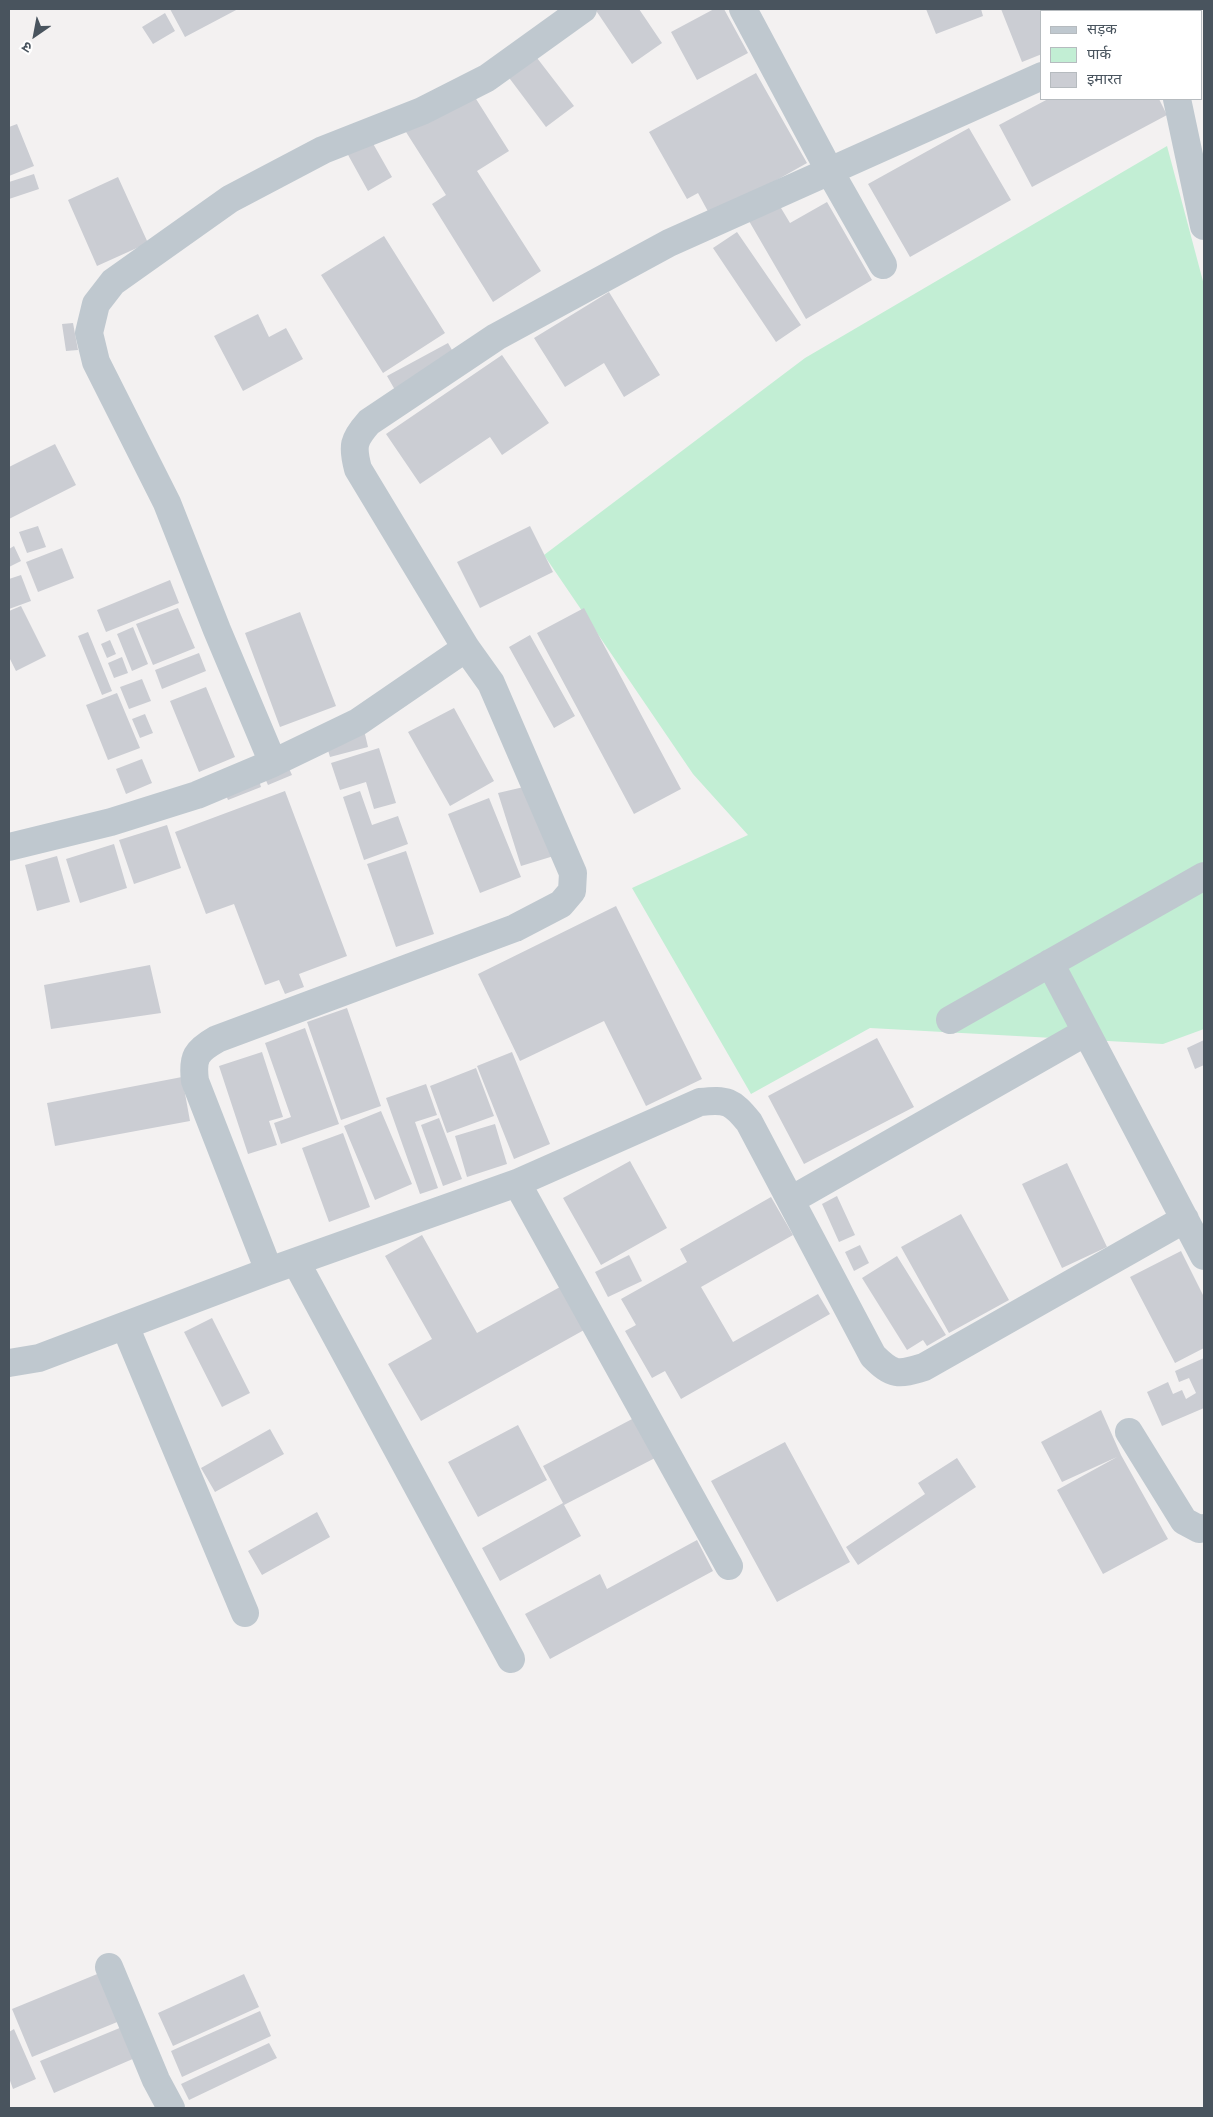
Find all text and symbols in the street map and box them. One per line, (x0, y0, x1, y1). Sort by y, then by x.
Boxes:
north arrow (10, 10, 60, 60)
legend (1040, 10, 1203, 100)
text: सड़क (1087, 19, 1117, 37)
text: उ (18, 39, 35, 57)
text: पार्क (1087, 44, 1111, 62)
text: इमारत (1087, 69, 1122, 87)

